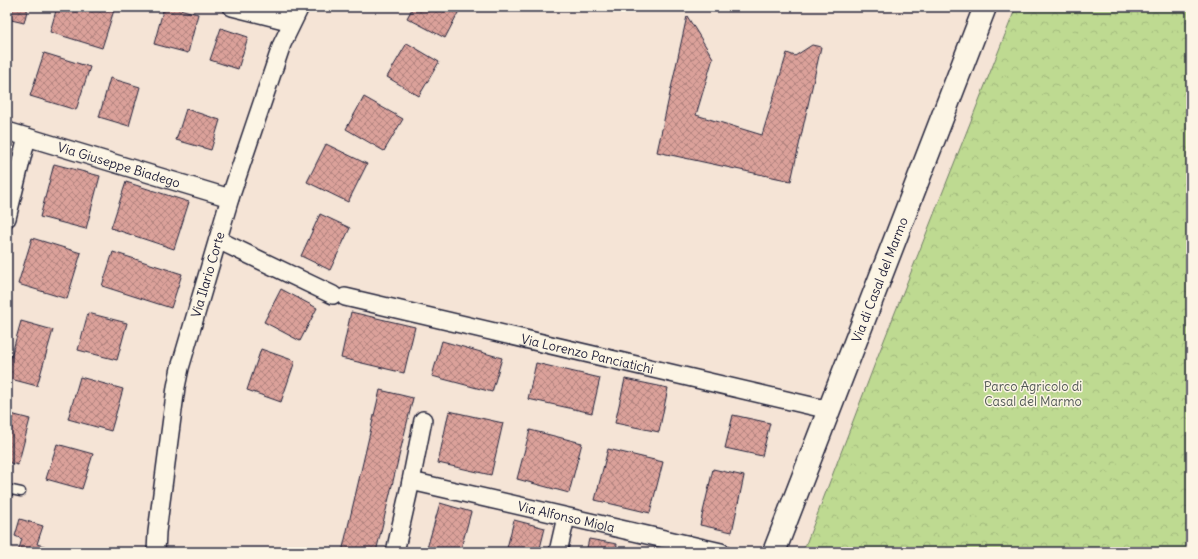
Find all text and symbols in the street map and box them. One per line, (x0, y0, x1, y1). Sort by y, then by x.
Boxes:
street label: Via Giuseppe Biadego (55, 139, 182, 192)
street label: Via di Casal del Marmo (848, 215, 912, 345)
street label: Via Ilario Corte (187, 230, 229, 320)
street label: Via Lorenzo Panciatichi (519, 330, 655, 378)
park label: Parco Agricolo di Casal del Marmo (984, 378, 1082, 410)
street label: Via Alfonso Miola (516, 498, 616, 536)

